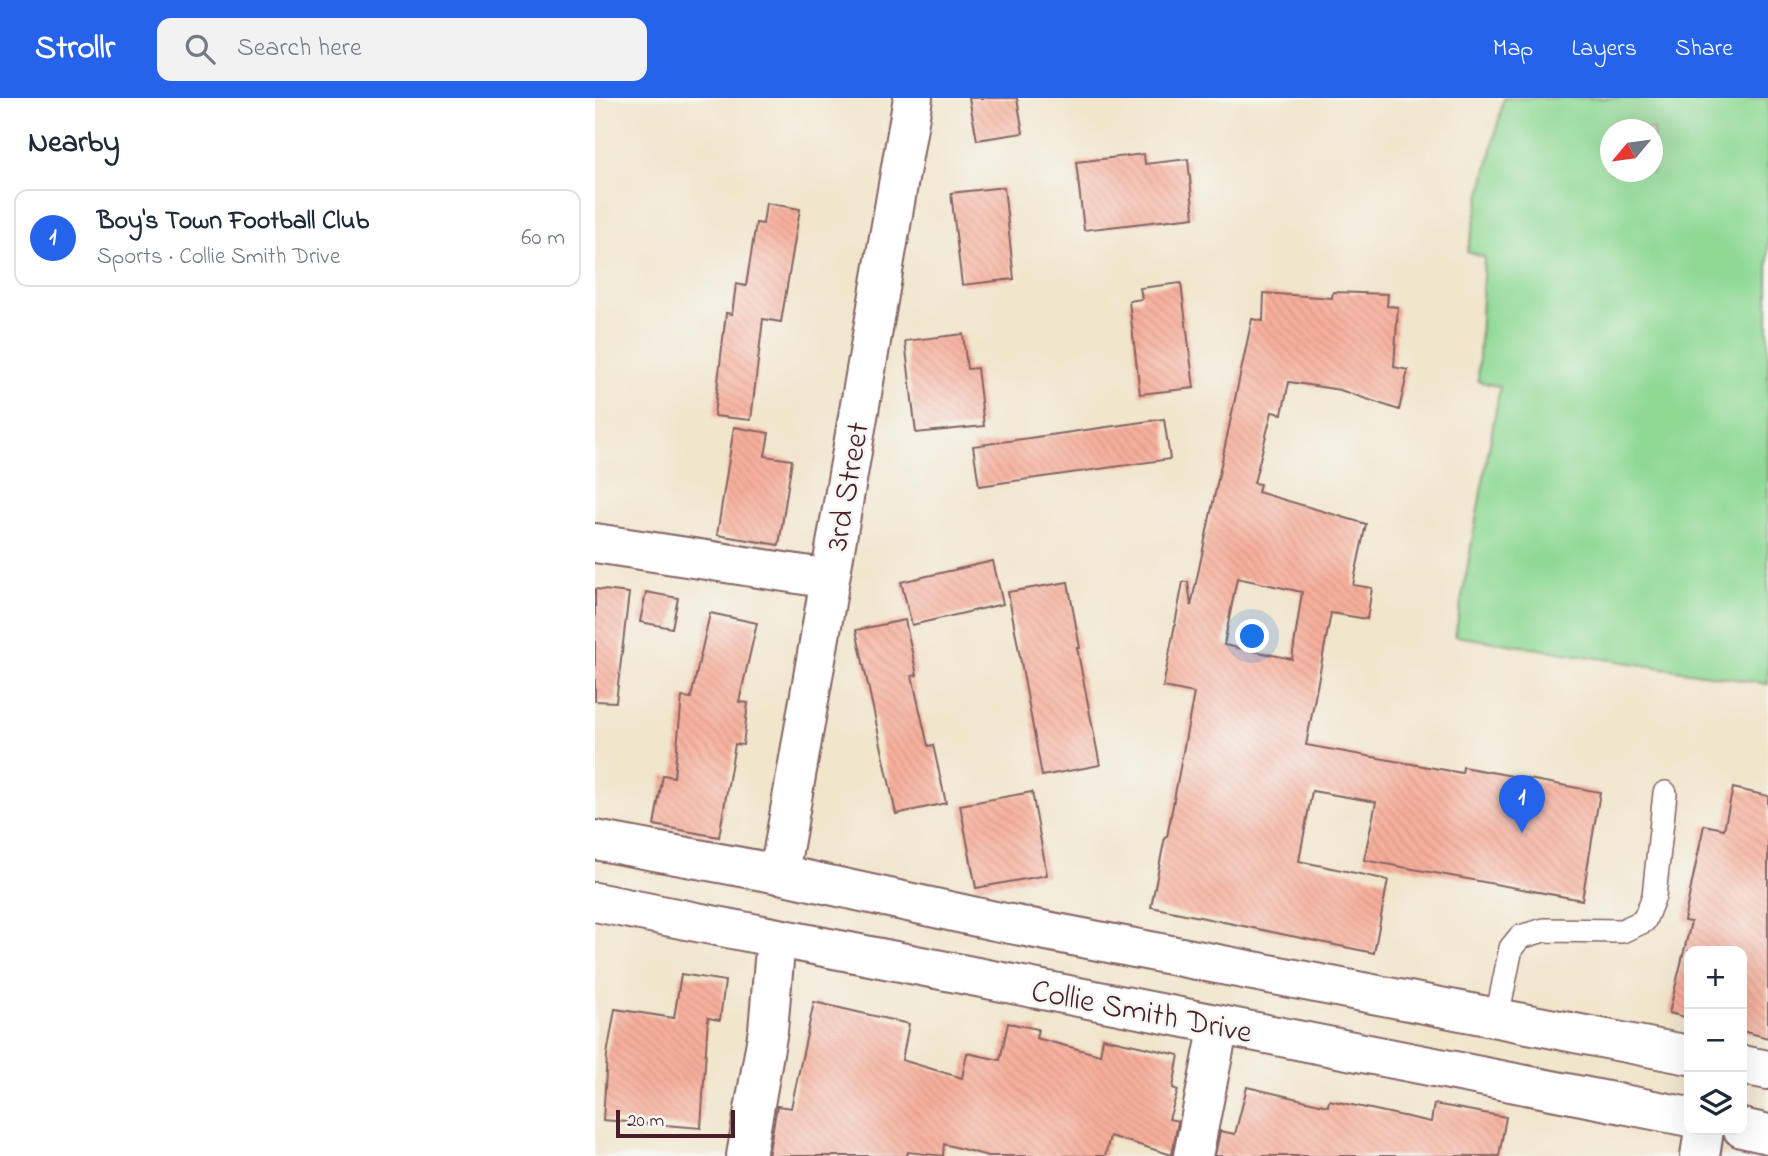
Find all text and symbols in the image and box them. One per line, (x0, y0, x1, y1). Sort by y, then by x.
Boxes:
search box (157, 18, 647, 81)
text: Strollr (35, 25, 115, 73)
icon: search (181, 30, 219, 68)
text: Search here (237, 30, 362, 68)
text: Map (1493, 32, 1533, 67)
text: Layers (1571, 32, 1637, 67)
text: Share (1675, 32, 1733, 67)
north arrow (1600, 119, 1663, 182)
text: Nearby (28, 122, 120, 166)
text: Boy's Town Football Club (97, 203, 369, 241)
text: 1 (49, 222, 57, 255)
text: 60 m (521, 222, 565, 255)
text: Sports · Collie Smith Drive (97, 241, 340, 274)
street label: 3rd Street (815, 418, 884, 555)
your location (1235, 619, 1269, 653)
pin: 1 (1499, 775, 1545, 833)
map controls (1684, 946, 1747, 1135)
button: + (1684, 946, 1747, 1009)
street label: Collie Smith Drive (1027, 969, 1256, 1058)
button: − (1684, 1009, 1747, 1072)
button: layers (1684, 1072, 1747, 1135)
scale bar (616, 1107, 735, 1139)
text: 20 m (627, 1108, 664, 1135)

